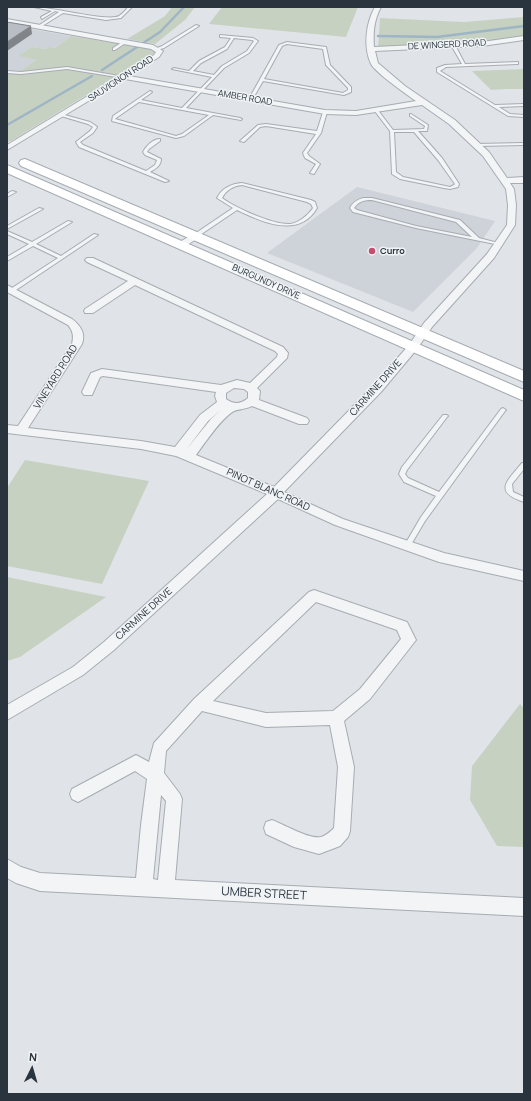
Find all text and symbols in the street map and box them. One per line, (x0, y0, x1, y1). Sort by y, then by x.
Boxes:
street label: DE WINGERD ROAD (408, 38, 486, 52)
street label: SAUVIGNON ROAD (86, 54, 156, 104)
street label: AMBER ROAD (217, 88, 273, 108)
marker: Curro (367, 246, 377, 256)
place label: Curro (380, 246, 405, 256)
street label: BURGUNDY DRIVE (230, 262, 302, 302)
street label: VINEYARD ROAD (31, 343, 81, 411)
street label: CARMINE DRIVE (347, 357, 405, 419)
street label: PINOT BLANC ROAD (224, 466, 312, 514)
street label: CARMINE DRIVE (113, 585, 175, 643)
street label: UMBER STREET (221, 885, 307, 903)
north arrow (12, 1049, 52, 1089)
text: N (28, 1049, 38, 1064)

